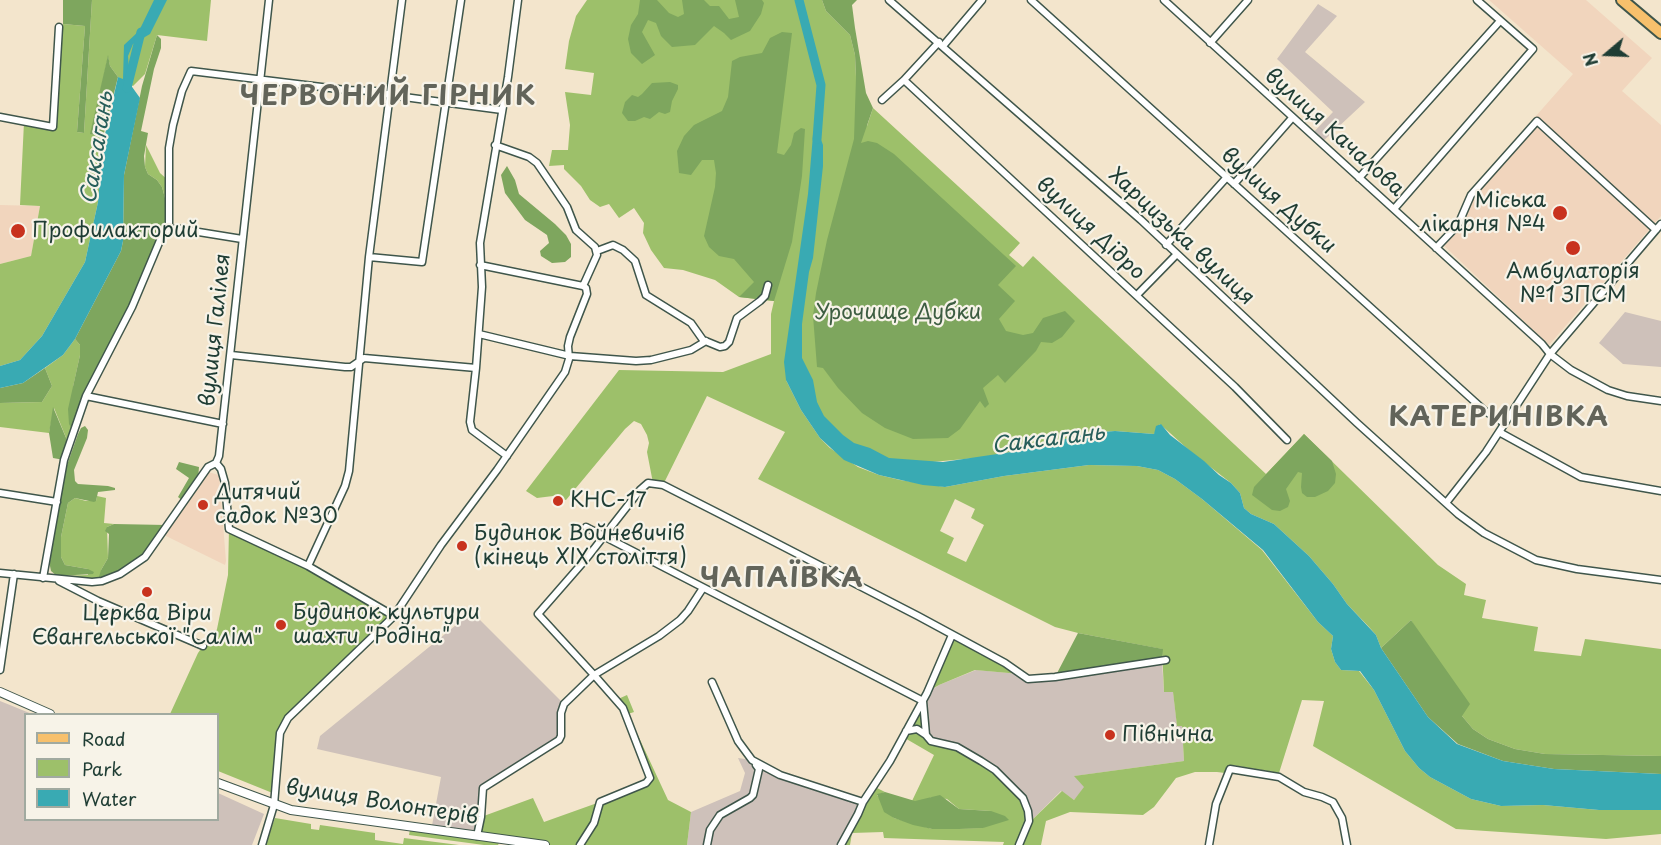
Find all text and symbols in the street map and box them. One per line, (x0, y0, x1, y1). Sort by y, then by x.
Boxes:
north arrow (1577, 24, 1637, 84)
text: N (1577, 50, 1603, 70)
street label: вулиця Качалова (1259, 64, 1409, 202)
district label: ЧЕРВОНИЙ ГІРНИК (239, 82, 537, 114)
water label: Саксагань (76, 90, 120, 206)
street label: вулиця Дубки (1215, 143, 1341, 259)
street label: Харцизька вулиця (1103, 163, 1259, 311)
street label: вулиця Дідро (1030, 172, 1150, 286)
place label: Міська лікарня №4 (1420, 188, 1546, 238)
marker: Міська лікарня №4 (1551, 204, 1569, 222)
place label: Профилакторий (32, 218, 199, 244)
marker: Профилакторий (9, 222, 27, 240)
marker: Амбулаторія №1 ЗПСМ (1564, 239, 1582, 257)
street label: вулиця Галілея (195, 252, 237, 408)
place label: Амбулаторія №1 ЗПСМ (1506, 259, 1640, 309)
park label: Урочище Дубки (815, 300, 981, 326)
district label: КАТЕРИНІВКА (1390, 403, 1608, 435)
water label: Саксагань (990, 420, 1106, 460)
place label: Дитячий садок №30 (215, 480, 338, 530)
place label: КНС-17 (570, 488, 647, 514)
marker: КНС-17 (551, 494, 565, 508)
marker: Дитячий садок №30 (196, 498, 210, 512)
place label: Будинок Войневичів (кінець ХІХ століття) (474, 521, 687, 571)
marker: Будинок Войневичів (кінець ХІХ століття) (455, 539, 469, 553)
district label: ЧАПАЇВКА (700, 564, 864, 596)
marker: Церква Віри Євангельської "Салім" (140, 585, 154, 599)
place label: Будинок культури шахти "Родіна" (293, 600, 480, 650)
place label: Церква Віри Євангельської "Салім" (32, 601, 262, 651)
marker: Будинок культури шахти "Родіна" (274, 618, 288, 632)
legend (24, 713, 219, 821)
place label: Північна (1122, 722, 1213, 748)
text: Road (82, 725, 126, 752)
marker: Північна (1103, 728, 1117, 742)
text: Park (82, 755, 122, 782)
street label: вулиця Волонтерів (284, 775, 480, 831)
text: Water (82, 785, 136, 812)

